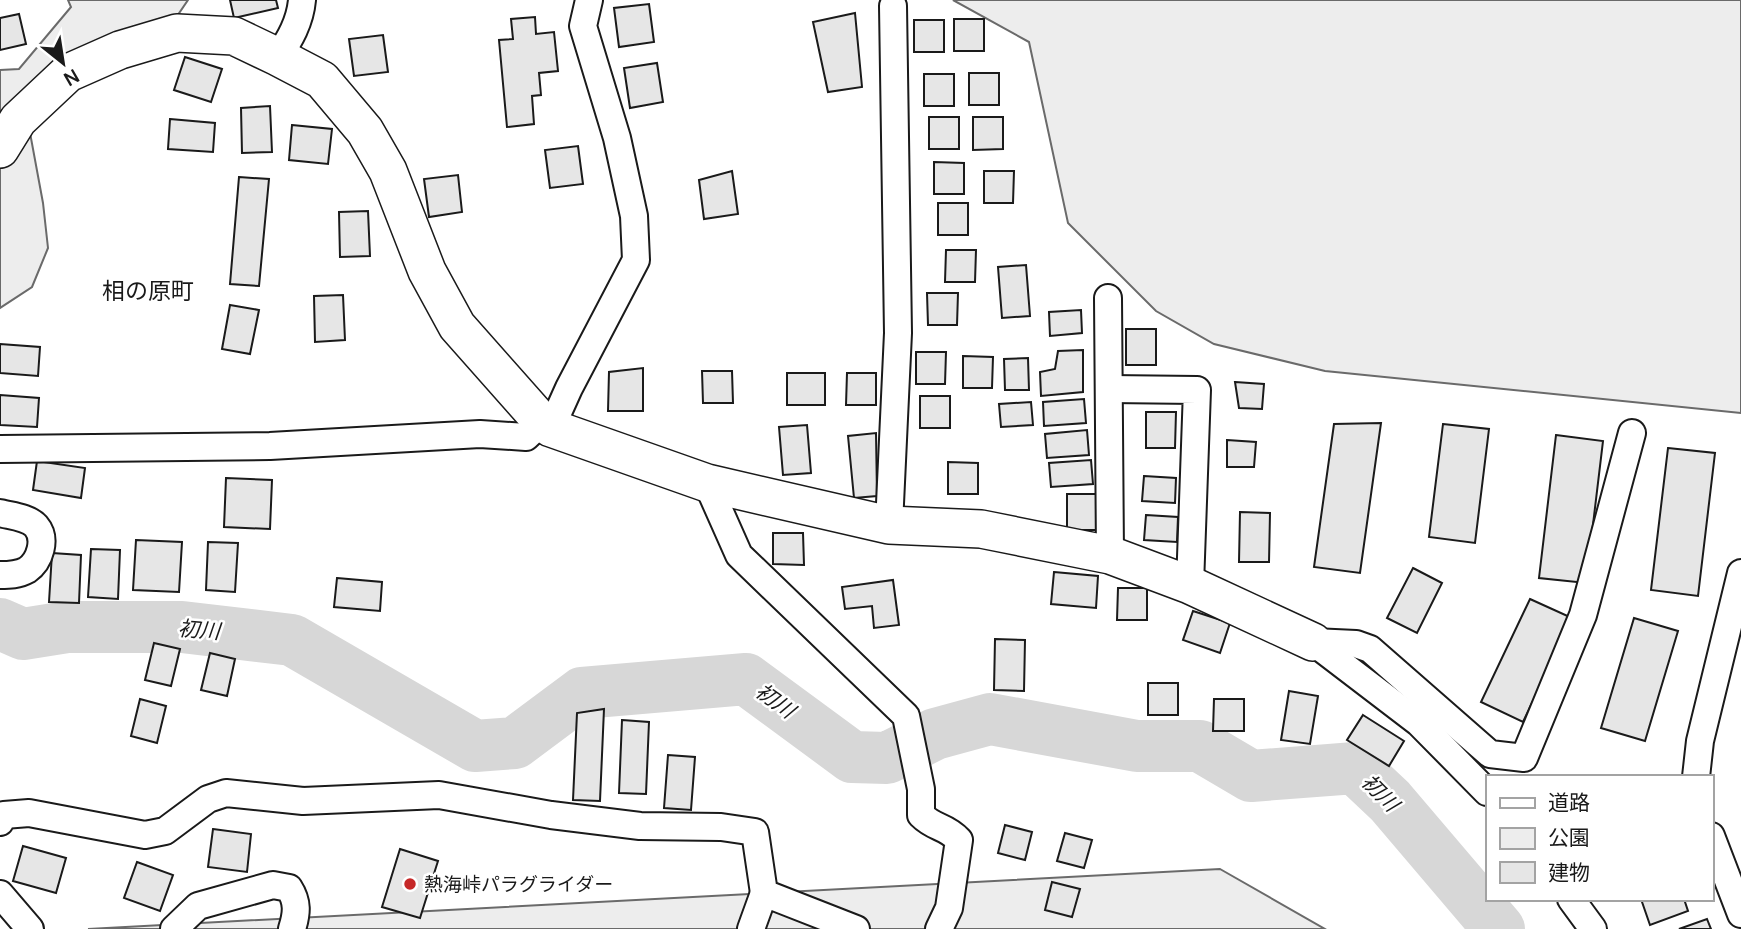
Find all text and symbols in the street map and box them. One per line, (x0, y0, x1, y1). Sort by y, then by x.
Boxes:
north arrow (28, 28, 98, 98)
text: N (59, 63, 84, 92)
district label: 相の原町 (102, 274, 194, 306)
water label: 初川 (177, 613, 223, 645)
water label: 初川 (750, 677, 802, 725)
water label: 初川 (1356, 768, 1407, 818)
legend (1486, 775, 1713, 901)
text: 道路 (1548, 788, 1590, 816)
text: 公園 (1548, 823, 1590, 851)
text: 建物 (1548, 858, 1590, 886)
place label: 熱海峠パラグライダー (424, 871, 613, 897)
marker: 熱海峠パラグライダー (402, 876, 418, 892)

